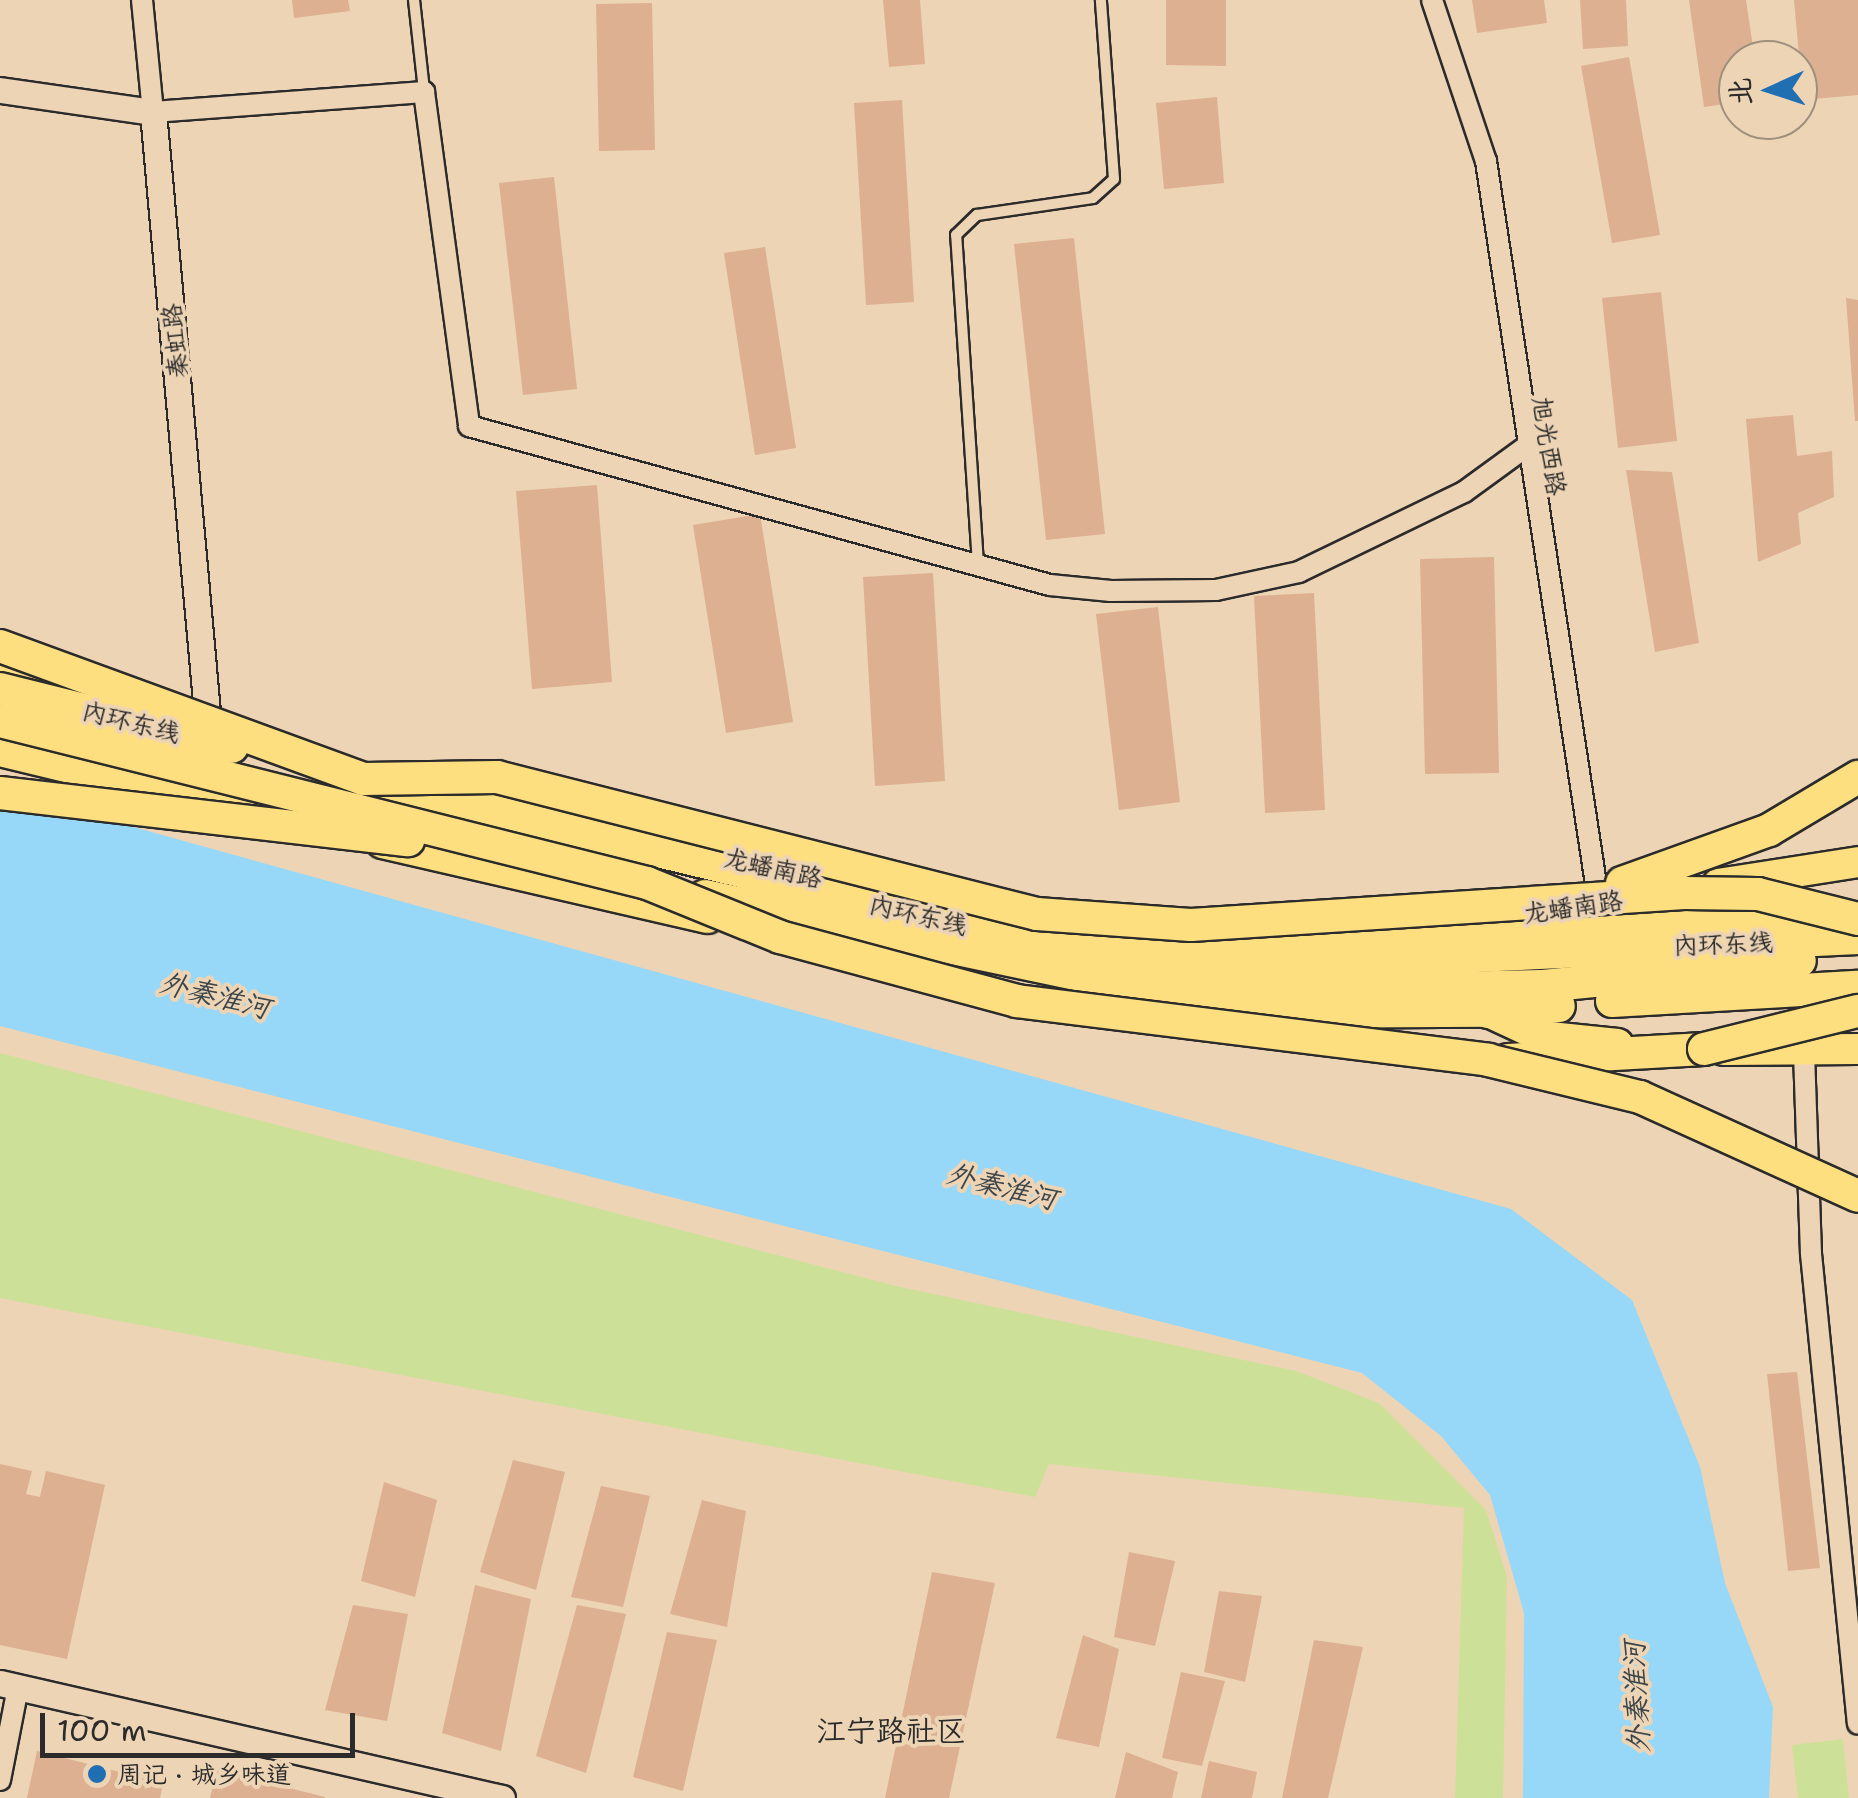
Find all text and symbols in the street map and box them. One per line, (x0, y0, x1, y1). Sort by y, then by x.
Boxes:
north arrow (1718, 40, 1818, 140)
text: 北 (1720, 76, 1760, 106)
street label: 秦虹路 (156, 302, 194, 380)
street label: 旭光西路 (1526, 394, 1572, 498)
street label: 内环东线 (79, 695, 183, 749)
street label: 龙蟠南路 (721, 842, 825, 894)
street label: 龙蟠南路 (1521, 885, 1625, 929)
street label: 内环东线 (866, 889, 970, 941)
street label: 内环东线 (1673, 927, 1773, 961)
water label: 外秦淮河 (157, 965, 273, 1025)
water label: 外秦淮河 (944, 1156, 1060, 1216)
water label: 外秦淮河 (1616, 1640, 1656, 1754)
scale bar (45, 1693, 360, 1755)
text: 100 m (57, 1710, 147, 1751)
district label: 江宁路社区 (816, 1713, 966, 1749)
place label: 周记 · 城乡味道 (117, 1759, 291, 1789)
marker: 周记 · 城乡味道 (86, 1763, 108, 1785)

